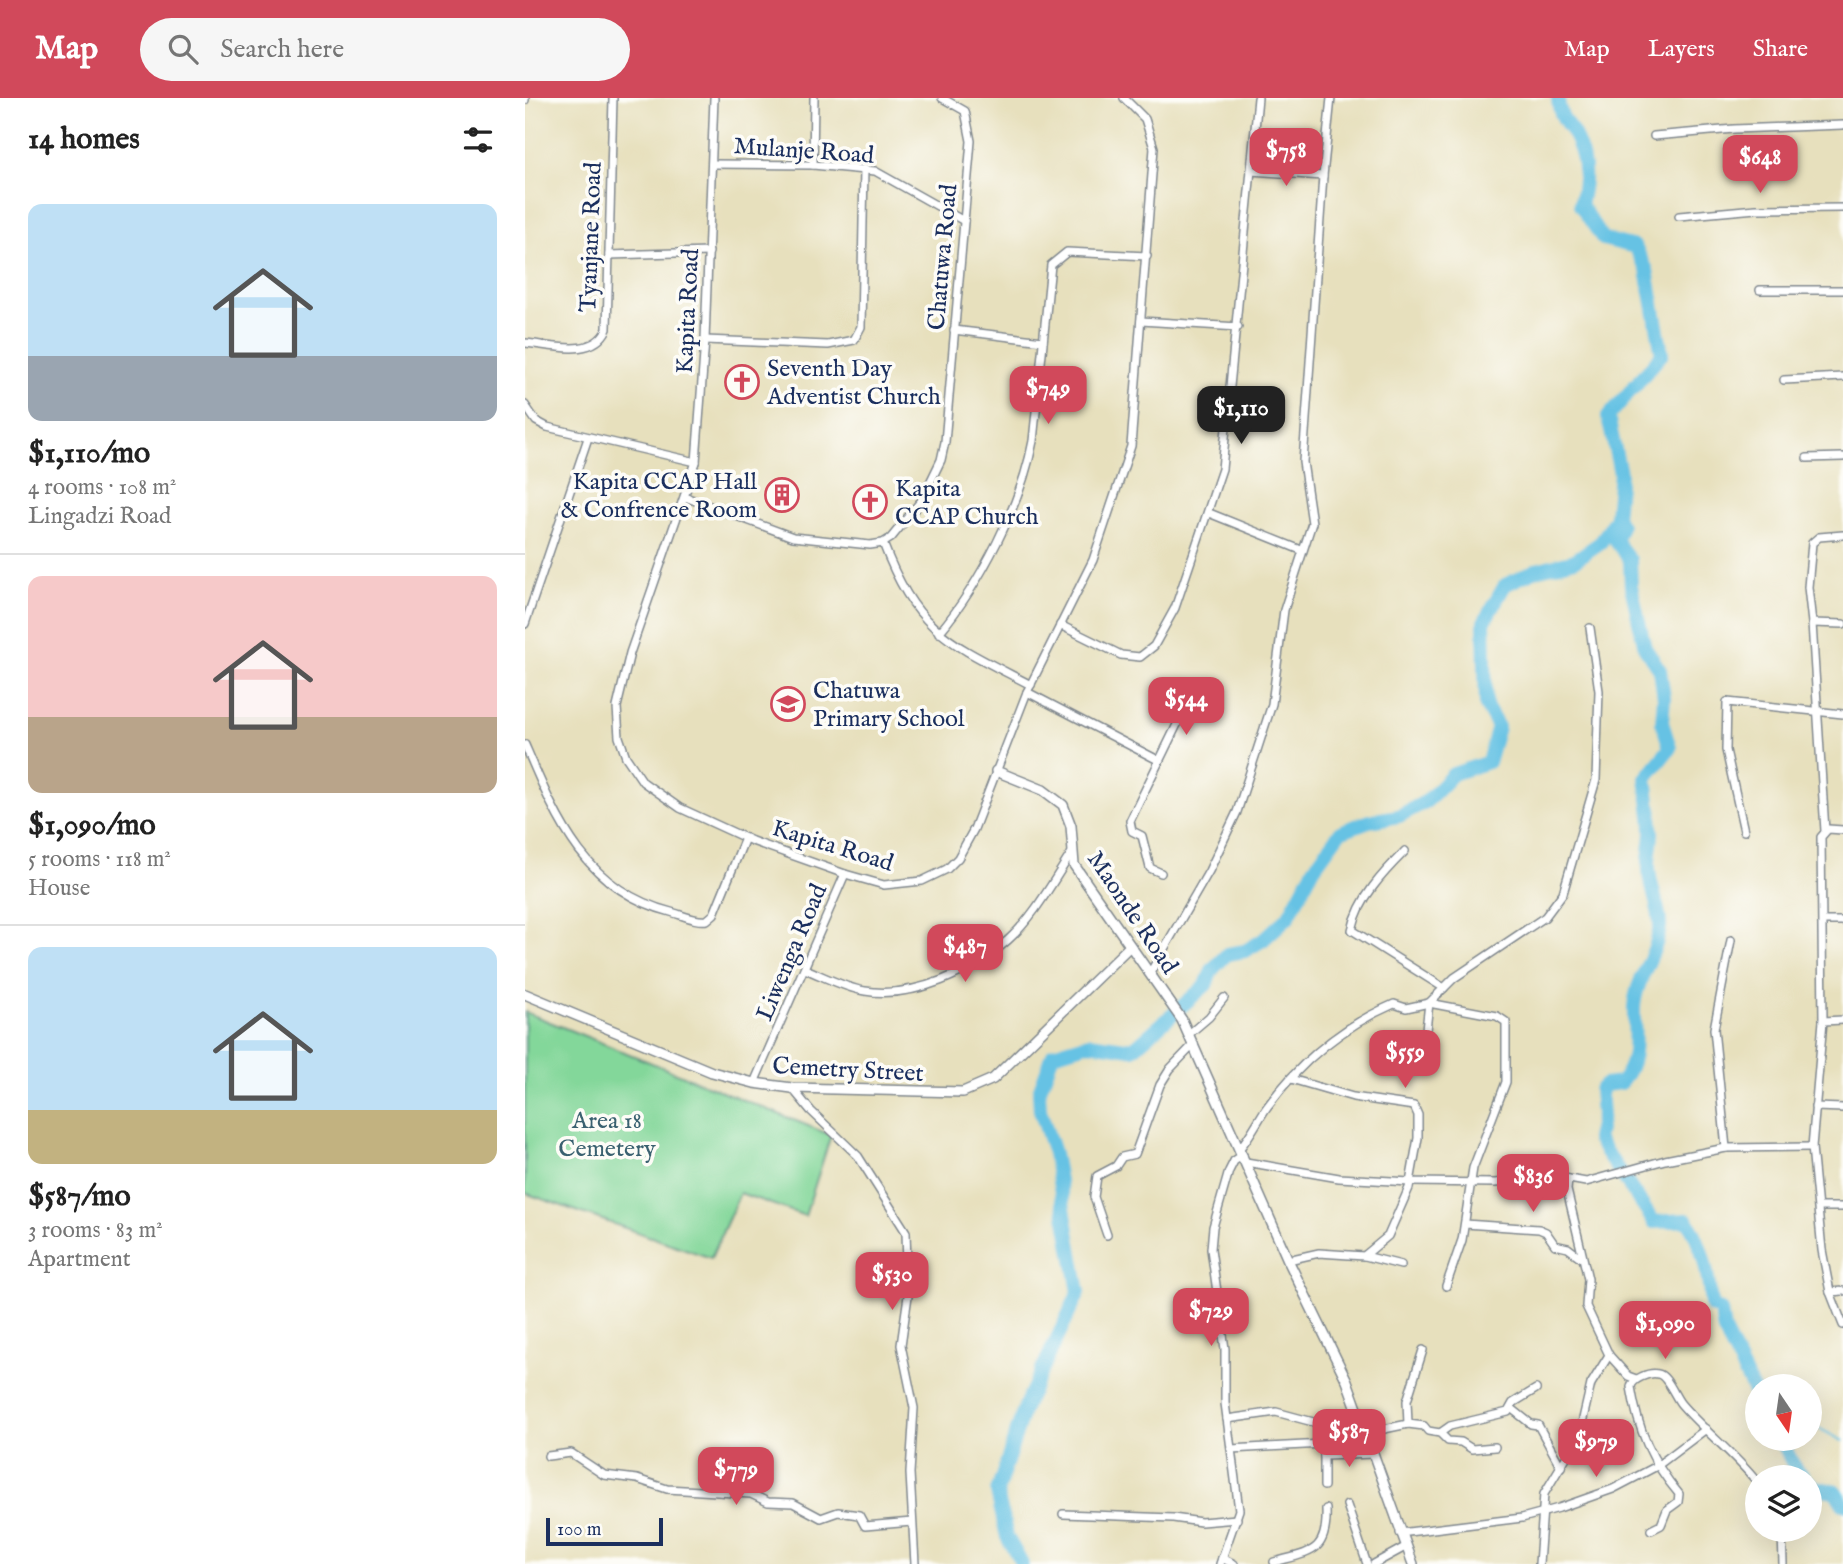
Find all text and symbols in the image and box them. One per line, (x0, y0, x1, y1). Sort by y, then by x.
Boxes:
search box (140, 18, 630, 81)
text: Map (35, 28, 98, 70)
icon: search (164, 30, 202, 68)
text: Search here (220, 33, 344, 66)
text: Map (1564, 34, 1610, 65)
text: Layers (1648, 34, 1715, 65)
text: Share (1753, 34, 1808, 65)
text: 14 homes (28, 121, 140, 159)
icon: filters (459, 121, 497, 159)
pin: $758 (1245, 129, 1327, 188)
street label: Mulanje Road (733, 131, 875, 172)
text: $758 (1266, 136, 1306, 165)
pin: $648 (1719, 136, 1801, 195)
text: $648 (1739, 143, 1781, 172)
street label: Tyanjane Road (573, 161, 610, 313)
street label: Chatuwa Road (922, 183, 965, 332)
street label: Kapita Road (670, 248, 707, 374)
icon: home (200, 250, 326, 376)
place label: Seventh Day Adventist Church (766, 354, 941, 413)
church icon: Seventh Day Adventist Church (723, 363, 761, 401)
pin: $749 (1007, 366, 1089, 426)
text: $749 (1026, 374, 1070, 403)
pin: $1,110 (1184, 386, 1298, 446)
text: $1,110 (1213, 394, 1269, 423)
text: $1,110/mo (28, 435, 150, 473)
place label: Kapita CCAP Hall & Confrence Room (561, 467, 757, 526)
text: 4 rooms · 108 m² (28, 473, 176, 502)
place label: Kapita CCAP Church (895, 474, 1039, 533)
building icon: Kapita CCAP Hall & Confrence Room (763, 476, 801, 514)
church icon: Kapita CCAP Church (851, 483, 889, 521)
text: Lingadzi Road (28, 502, 171, 531)
icon: home (200, 622, 326, 748)
place label: Chatuwa Primary School (813, 676, 965, 735)
pin: $544 (1145, 678, 1227, 737)
school or university icon: Chatuwa Primary School (769, 685, 807, 723)
text: $544 (1164, 685, 1208, 714)
text: $1,090/mo (28, 807, 156, 845)
street label: Kapita Road (768, 813, 897, 880)
text: 5 rooms · 118 m² (28, 845, 171, 874)
street label: Maonde Road (1079, 845, 1184, 980)
text: House (28, 874, 90, 903)
street label: Liwenga Road (750, 879, 835, 1026)
pin: $487 (924, 924, 1006, 984)
text: $487 (943, 932, 987, 961)
icon: home (200, 993, 326, 1119)
pin: $559 (1364, 1030, 1446, 1090)
text: $559 (1385, 1038, 1425, 1067)
street label: Cemetry Street (772, 1051, 924, 1090)
park label: Area 18 Cemetery (558, 1106, 656, 1165)
pin: $836 (1492, 1154, 1574, 1214)
text: $836 (1513, 1162, 1553, 1191)
text: $587/mo (28, 1178, 131, 1216)
text: 3 rooms · 83 m² (28, 1216, 163, 1245)
text: Apartment (28, 1245, 131, 1274)
pin: $530 (851, 1252, 933, 1312)
text: $530 (872, 1260, 912, 1289)
pin: $729 (1170, 1288, 1252, 1348)
text: $729 (1189, 1296, 1233, 1325)
pin: $1,090 (1608, 1302, 1722, 1361)
text: $1,090 (1635, 1309, 1695, 1338)
north arrow (1745, 1374, 1822, 1451)
map controls (1745, 1374, 1822, 1542)
pin: $587 (1308, 1410, 1390, 1469)
text: $587 (1329, 1417, 1369, 1446)
pin: $979 (1555, 1420, 1637, 1479)
text: $979 (1574, 1427, 1618, 1456)
pin: $779 (695, 1448, 777, 1507)
text: $779 (714, 1455, 758, 1484)
button: layers (1745, 1465, 1822, 1542)
scale bar (546, 1515, 663, 1547)
text: 100 m (557, 1518, 601, 1542)

